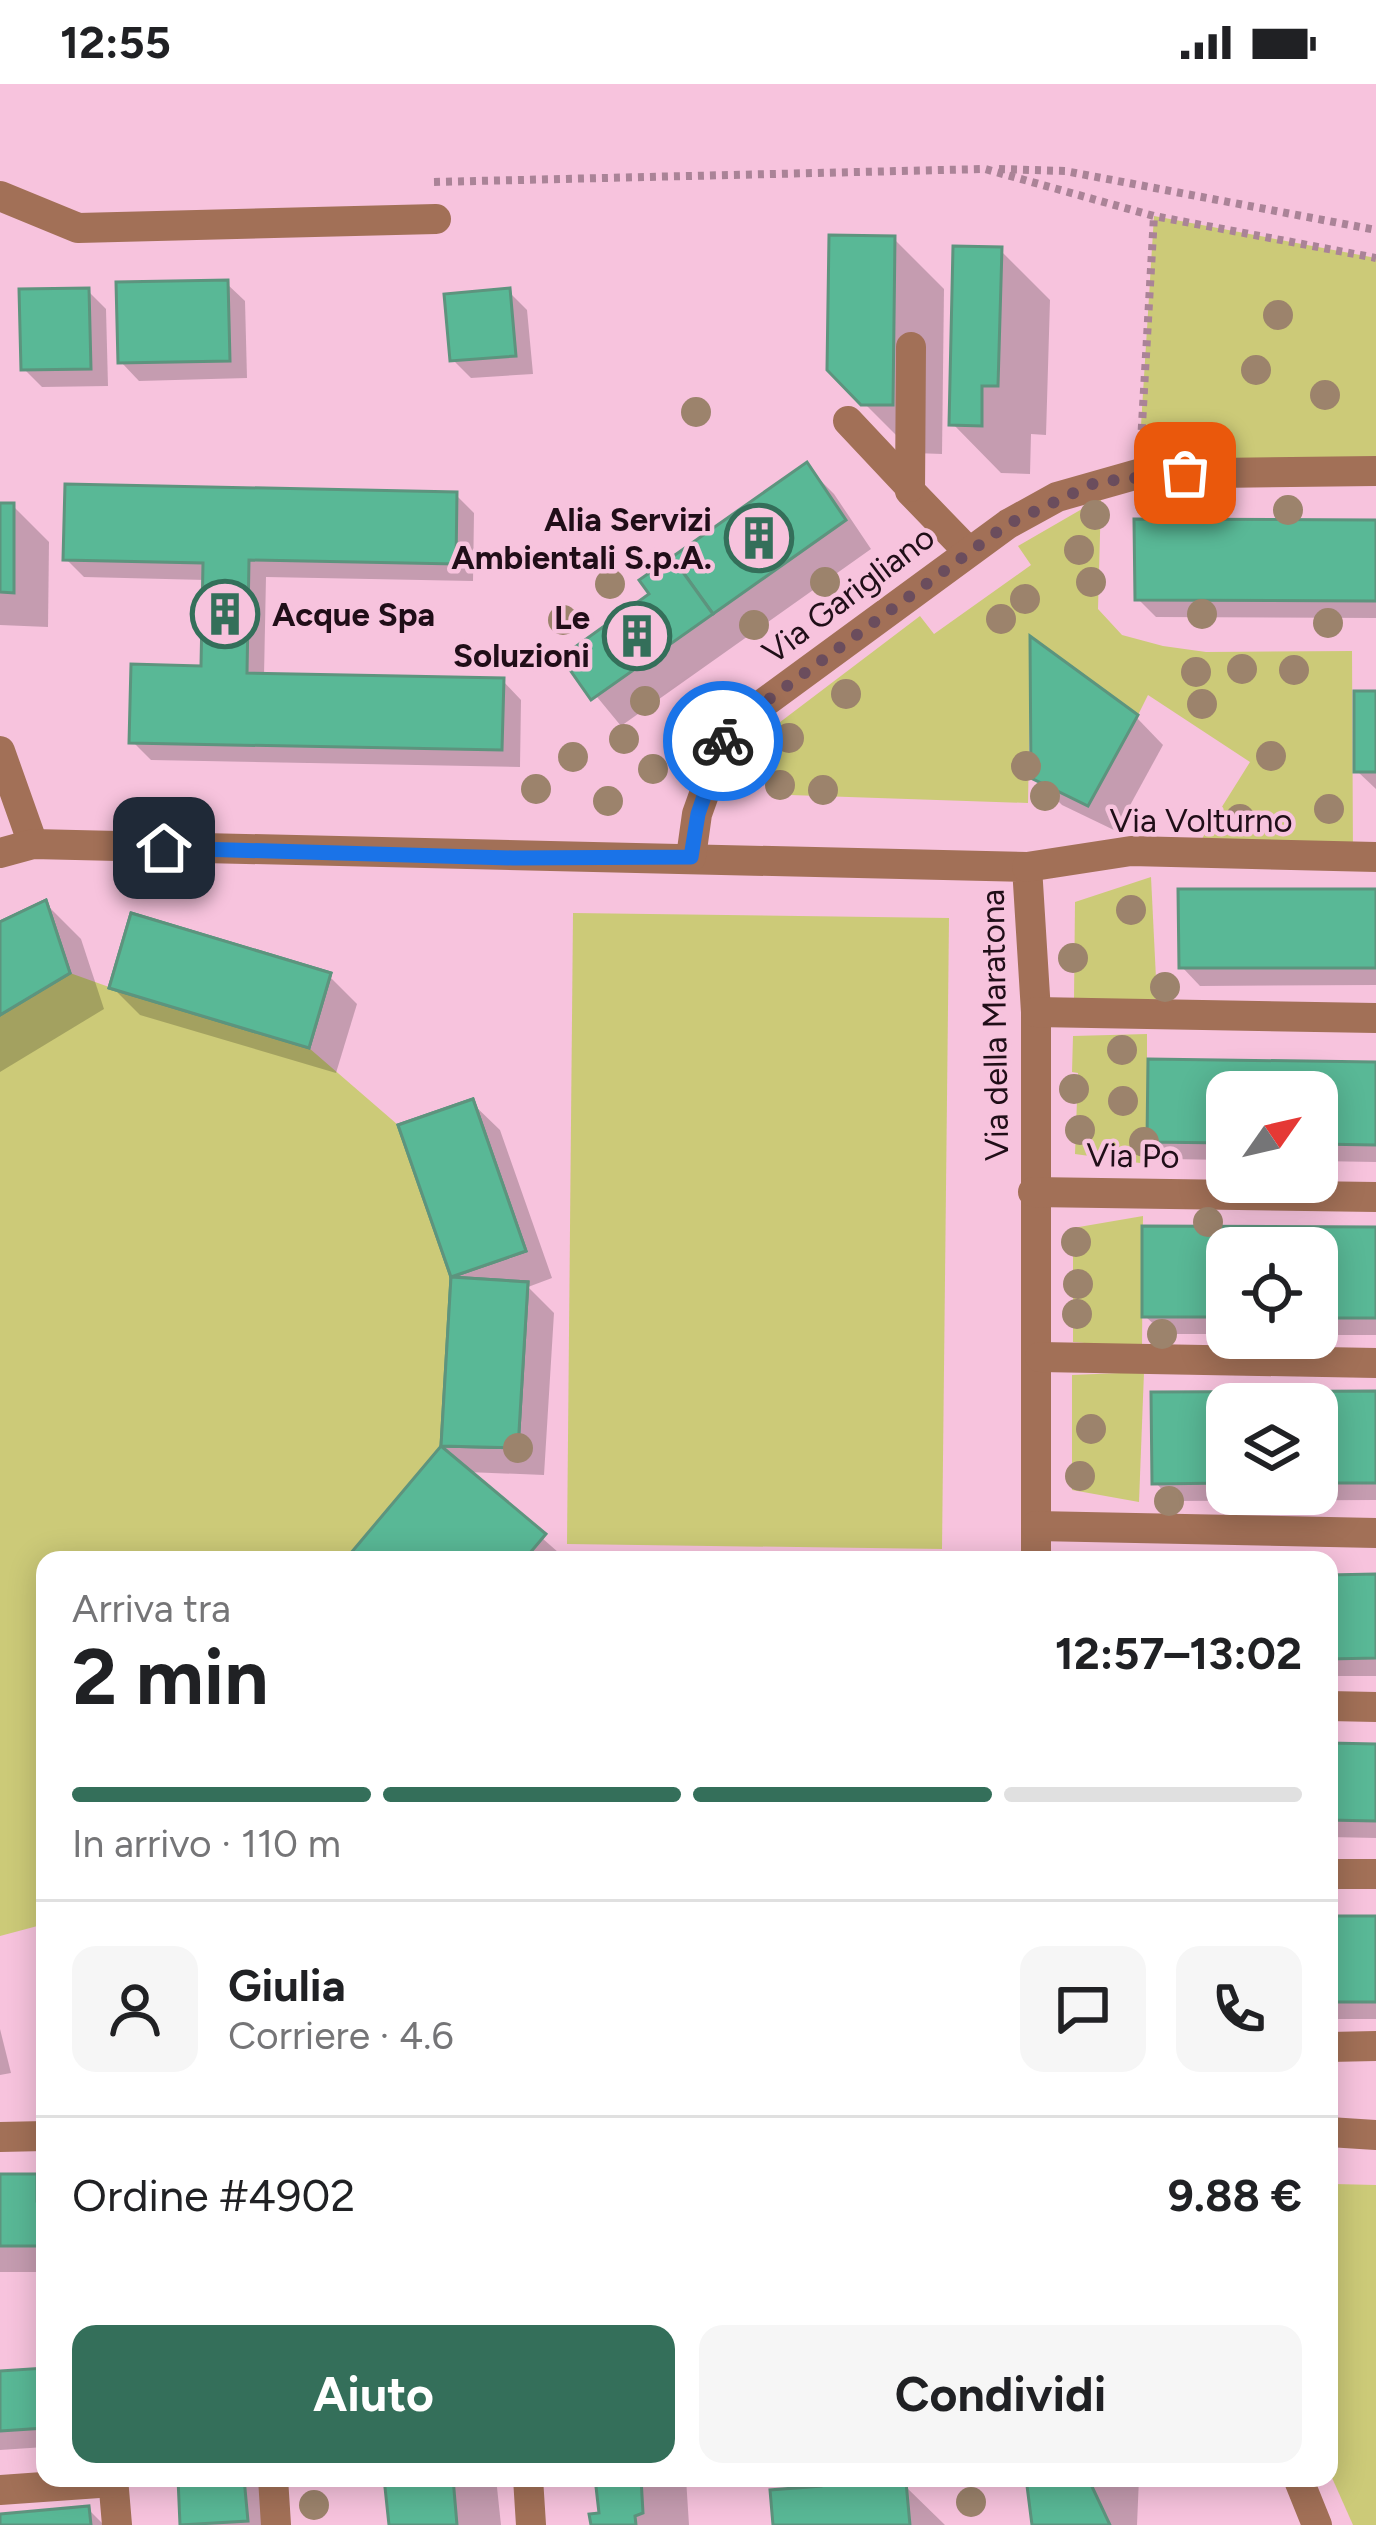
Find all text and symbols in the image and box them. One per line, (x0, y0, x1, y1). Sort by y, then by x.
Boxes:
text: 12:55 (60, 15, 171, 69)
pin (1134, 422, 1236, 524)
icon: bag (1152, 440, 1218, 506)
place label: Alia Servizi Ambientali S.p.A. (451, 500, 712, 577)
building icon: Alia Servizi Ambientali S.p.A. (724, 503, 794, 573)
street label: Via Garigliano (755, 517, 942, 672)
building icon: Acque Spa (190, 579, 260, 649)
place label: Acque Spa (272, 595, 435, 634)
place label: Le Soluzioni (453, 598, 590, 675)
building icon: Le Soluzioni (602, 601, 672, 671)
courier (663, 681, 783, 801)
icon: bike (690, 708, 756, 774)
pin (113, 797, 215, 899)
street label: Via Volturno (1109, 801, 1293, 840)
icon: home (131, 815, 197, 881)
street label: Via della Maratona (973, 889, 1016, 1161)
north arrow (1206, 1071, 1338, 1203)
map controls (1206, 1071, 1338, 1515)
street label: Via Po (1086, 1135, 1180, 1176)
button: locate (1206, 1227, 1338, 1359)
button: layers (1206, 1383, 1338, 1515)
text: Arriva tra (72, 1585, 231, 1632)
text: 12:57–13:02 (1055, 1626, 1302, 1680)
text: 2 min (72, 1630, 268, 1724)
text: In arrivo · 110 m (72, 1820, 341, 1867)
button: person (72, 1946, 198, 2072)
button: chat (1020, 1946, 1146, 2072)
button: phone (1176, 1946, 1302, 2072)
text: Giulia (228, 1958, 346, 2012)
text: Corriere · 4.6 (228, 2012, 454, 2059)
text: Ordine #4902 (72, 2168, 355, 2222)
text: 9.88 € (1168, 2168, 1302, 2222)
button: Aiuto (72, 2325, 675, 2463)
button: Condividi (699, 2325, 1302, 2463)

